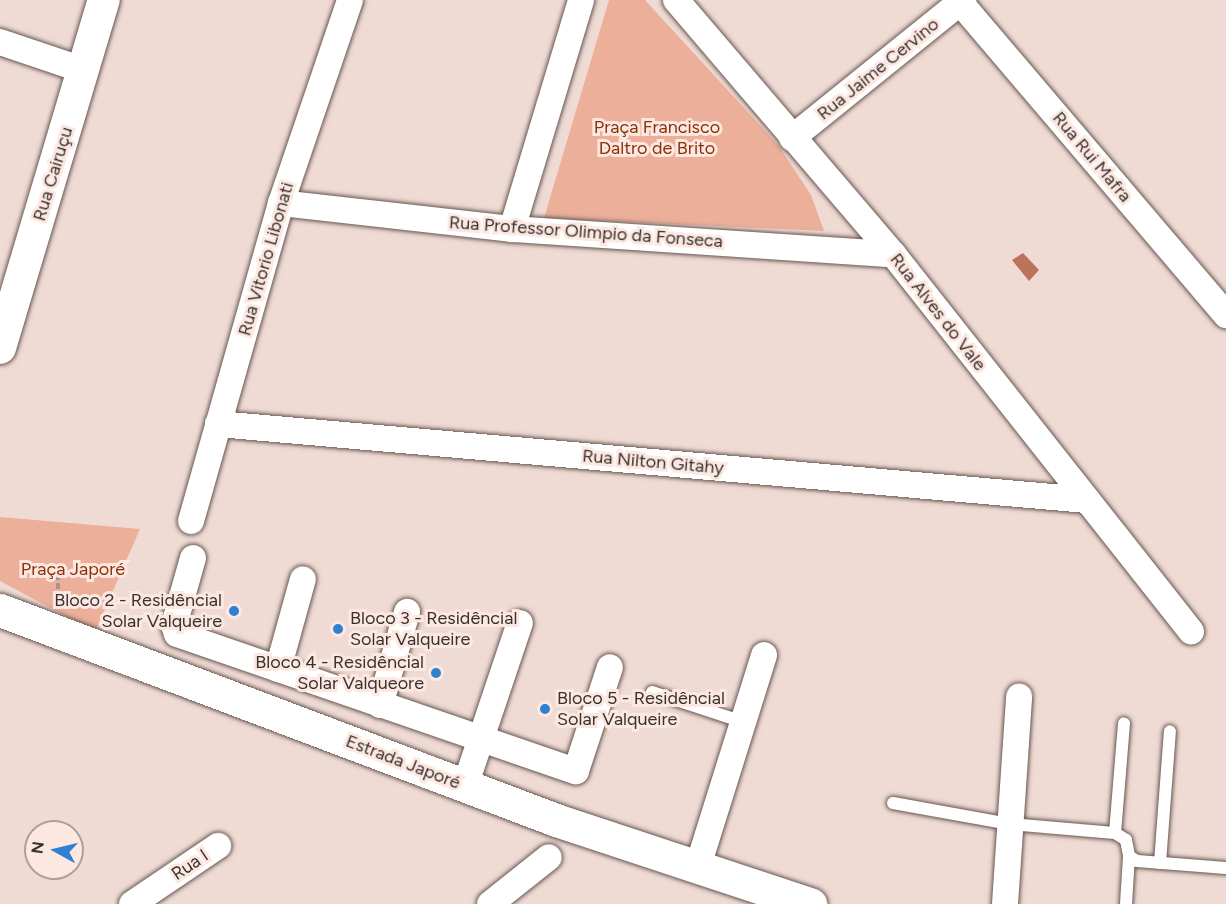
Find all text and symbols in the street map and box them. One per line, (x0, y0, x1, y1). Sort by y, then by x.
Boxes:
street label: Rua Jaime Cervino (813, 13, 943, 125)
street label: Rua Rui Mafra (1048, 107, 1136, 207)
park label: Praça Francisco Daltro de Brito (594, 117, 720, 160)
street label: Rua Cairuçu (28, 124, 78, 224)
street label: Rua Vitorio Libonati (234, 180, 298, 338)
street label: Rua Professor Olimpio da Fonseca (448, 212, 724, 252)
street label: Rua Alves do Vale (885, 249, 991, 375)
street label: Rua Nilton Gitahy (581, 445, 725, 479)
park label: Praça Japoré (21, 558, 125, 580)
place label: Bloco 2 - Residêncial Solar Valqueire (54, 590, 222, 632)
marker: Bloco 2 - Residêncial Solar Valqueire (227, 604, 241, 618)
place label: Bloco 3 - Residêncial Solar Valqueire (350, 608, 517, 650)
marker: Bloco 3 - Residêncial Solar Valqueire (331, 622, 345, 636)
place label: Bloco 4 - Residêncial Solar Valqueore (255, 652, 424, 694)
marker: Bloco 4 - Residêncial Solar Valqueore (429, 666, 443, 680)
place label: Bloco 5 - Residêncial Solar Valqueire (557, 688, 725, 730)
marker: Bloco 5 - Residêncial Solar Valqueire (538, 702, 552, 716)
street label: Estrada Japoré (343, 730, 463, 794)
north arrow (24, 820, 84, 880)
text: N (27, 840, 48, 855)
street label: Rua I (167, 845, 213, 885)

